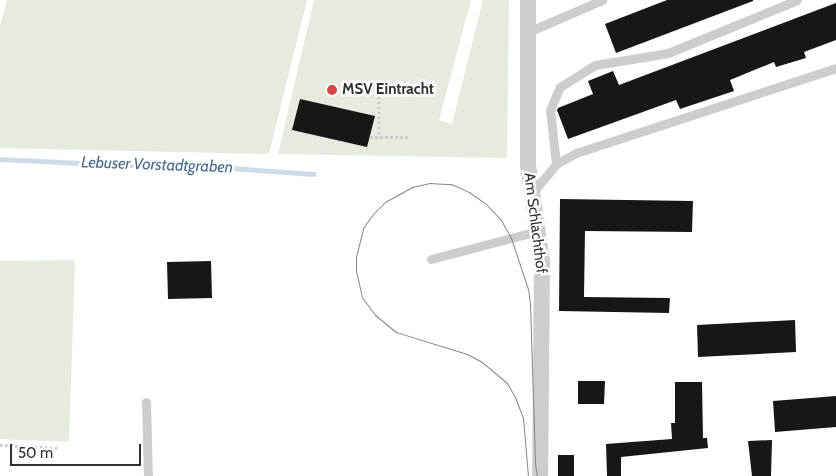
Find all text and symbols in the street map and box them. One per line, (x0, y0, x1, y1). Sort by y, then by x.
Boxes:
place label: MSV Eintracht (342, 81, 434, 99)
marker: MSV Eintracht (326, 84, 338, 96)
water label: Lebuser Vorstadtgraben (81, 153, 233, 177)
street label: Am Schlachthof (520, 172, 550, 274)
scale bar (12, 434, 144, 466)
text: 50 m (18, 444, 53, 462)

